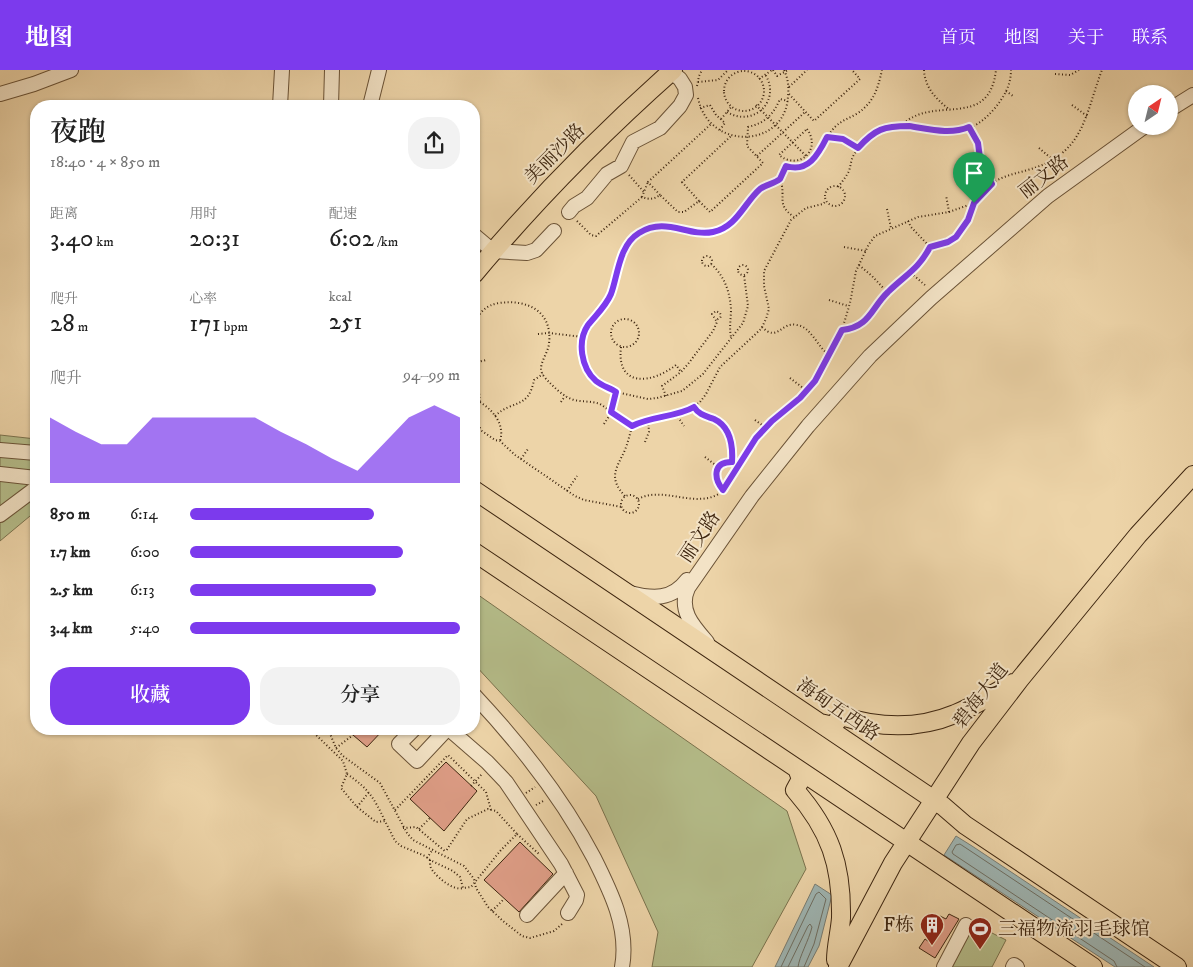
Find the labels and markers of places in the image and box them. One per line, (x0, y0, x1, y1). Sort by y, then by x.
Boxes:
pin (953, 152, 995, 203)
building icon: F栋 (919, 912, 945, 946)
place label: F栋 (883, 914, 914, 937)
sports icon: 三福物流羽毛球馆 (967, 916, 993, 950)
place label: 三福物流羽毛球馆 (998, 918, 1150, 941)

